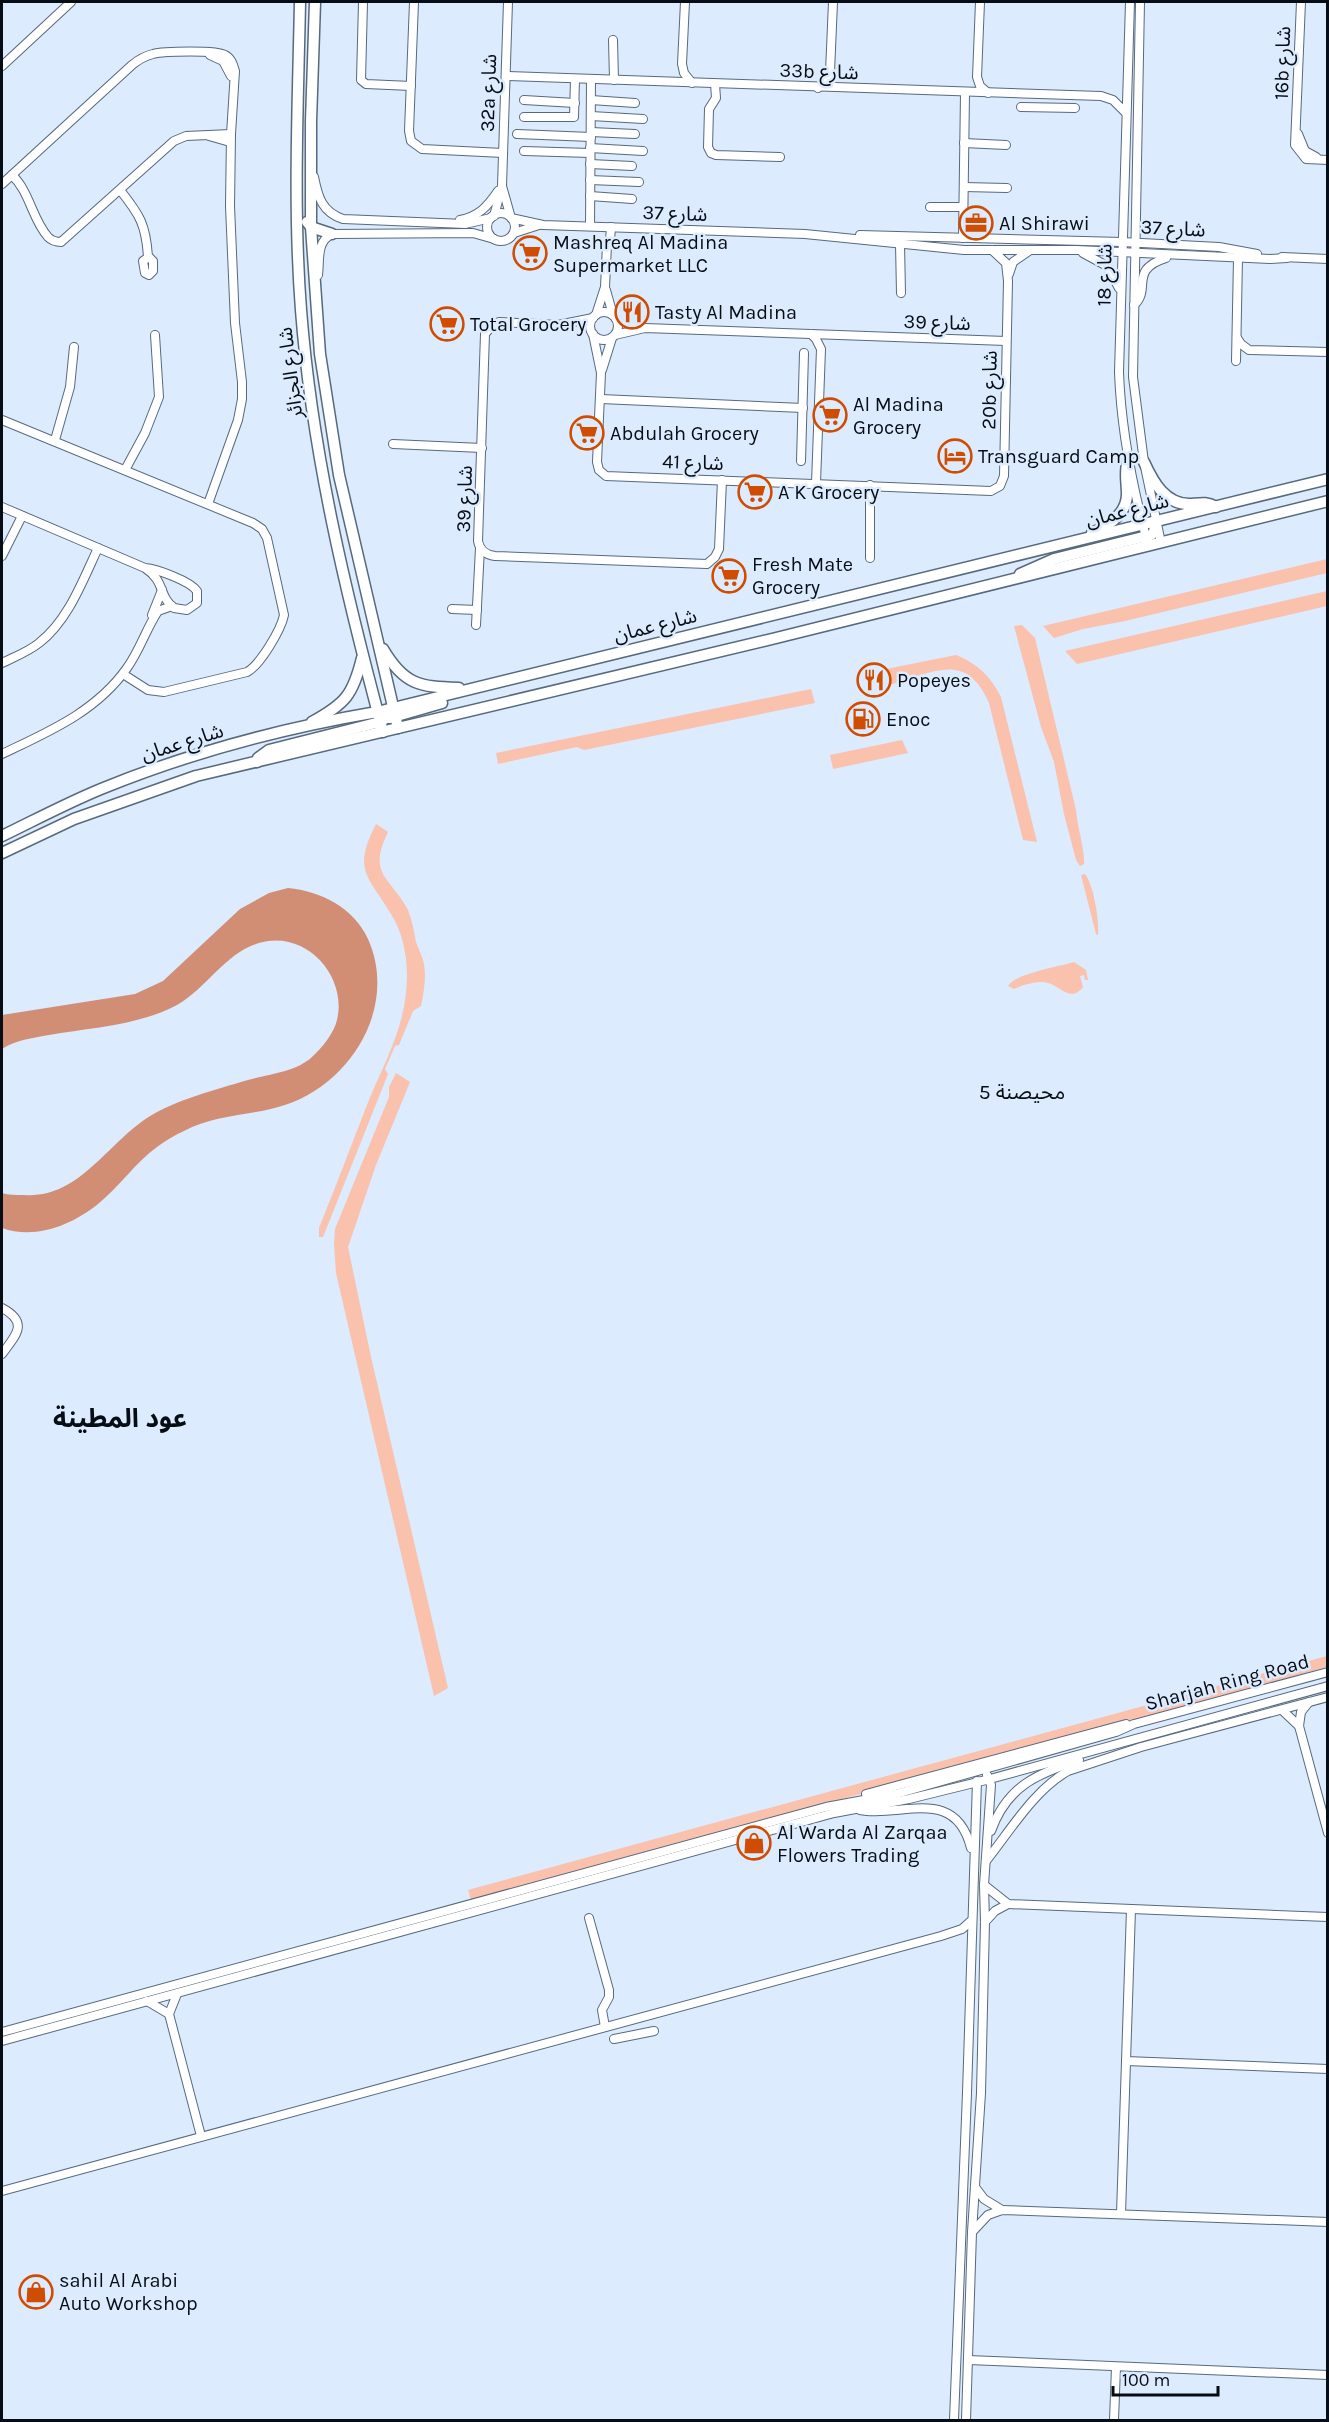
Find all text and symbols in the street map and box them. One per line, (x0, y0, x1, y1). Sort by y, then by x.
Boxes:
street label: 16b شارع (1270, 26, 1298, 100)
street label: 32a شارع (476, 54, 504, 133)
street label: 33b شارع (779, 59, 859, 87)
street label: شارع 37 (642, 201, 708, 229)
office icon: Al Shirawi (958, 205, 994, 241)
place label: Al Shirawi (999, 212, 1090, 235)
street label: شارع 37 (1140, 215, 1206, 245)
place label: Mashreq Al Madina Supermarket LLC (553, 231, 728, 277)
supermarket icon: Mashreq Al Madina Supermarket LLC (512, 235, 548, 271)
street label: شارع 18 (1092, 243, 1120, 307)
restaurant icon: Tasty Al Madina (614, 294, 650, 330)
place label: Tasty Al Madina (655, 301, 797, 324)
supermarket icon: Total Grocery (429, 306, 465, 342)
street label: شارع 39 (903, 310, 971, 338)
place label: Total Grocery (470, 313, 586, 336)
street label: شارع الجزائر (273, 326, 311, 421)
street label: 20b شارع (977, 350, 1005, 430)
place label: Al Madina Grocery (853, 393, 944, 439)
supermarket icon: Al Madina Grocery (812, 397, 848, 433)
supermarket icon: Abdulah Grocery (569, 415, 605, 451)
place label: Abdulah Grocery (610, 422, 759, 445)
hotel icon: Transguard Camp (937, 438, 973, 474)
place label: Transguard Camp (978, 445, 1139, 468)
street label: شارع 41 (662, 450, 724, 478)
street label: شارع 39 (452, 465, 480, 533)
supermarket icon: A K Grocery (737, 474, 773, 510)
place label: A K Grocery (778, 481, 879, 504)
street label: شارع عمان (1083, 489, 1172, 535)
place label: Fresh Mate Grocery (752, 553, 853, 599)
supermarket icon: Fresh Mate Grocery (711, 558, 747, 594)
street label: شارع عمان (611, 604, 700, 650)
restaurant icon: Popeyes (856, 662, 892, 698)
place label: Popeyes (897, 669, 971, 692)
fuel station icon: Enoc (845, 701, 881, 737)
place label: Enoc (886, 708, 931, 731)
street label: شارع عمان (138, 719, 227, 769)
district label: محيصنة 5 (979, 1080, 1065, 1104)
district label: عود المطينة (53, 1403, 187, 1434)
street label: Sharjah Ring Road (1143, 1650, 1312, 1715)
place label: Al Warda Al Zarqaa Flowers Trading (777, 1821, 948, 1867)
shop icon: Al Warda Al Zarqaa Flowers Trading (736, 1825, 772, 1861)
place label: sahil Al Arabi Auto Workshop (59, 2269, 198, 2315)
shop icon: sahil Al Arabi Auto Workshop (18, 2274, 54, 2310)
scale bar (1113, 2359, 1218, 2397)
text: 100 m (1122, 2369, 1170, 2391)

